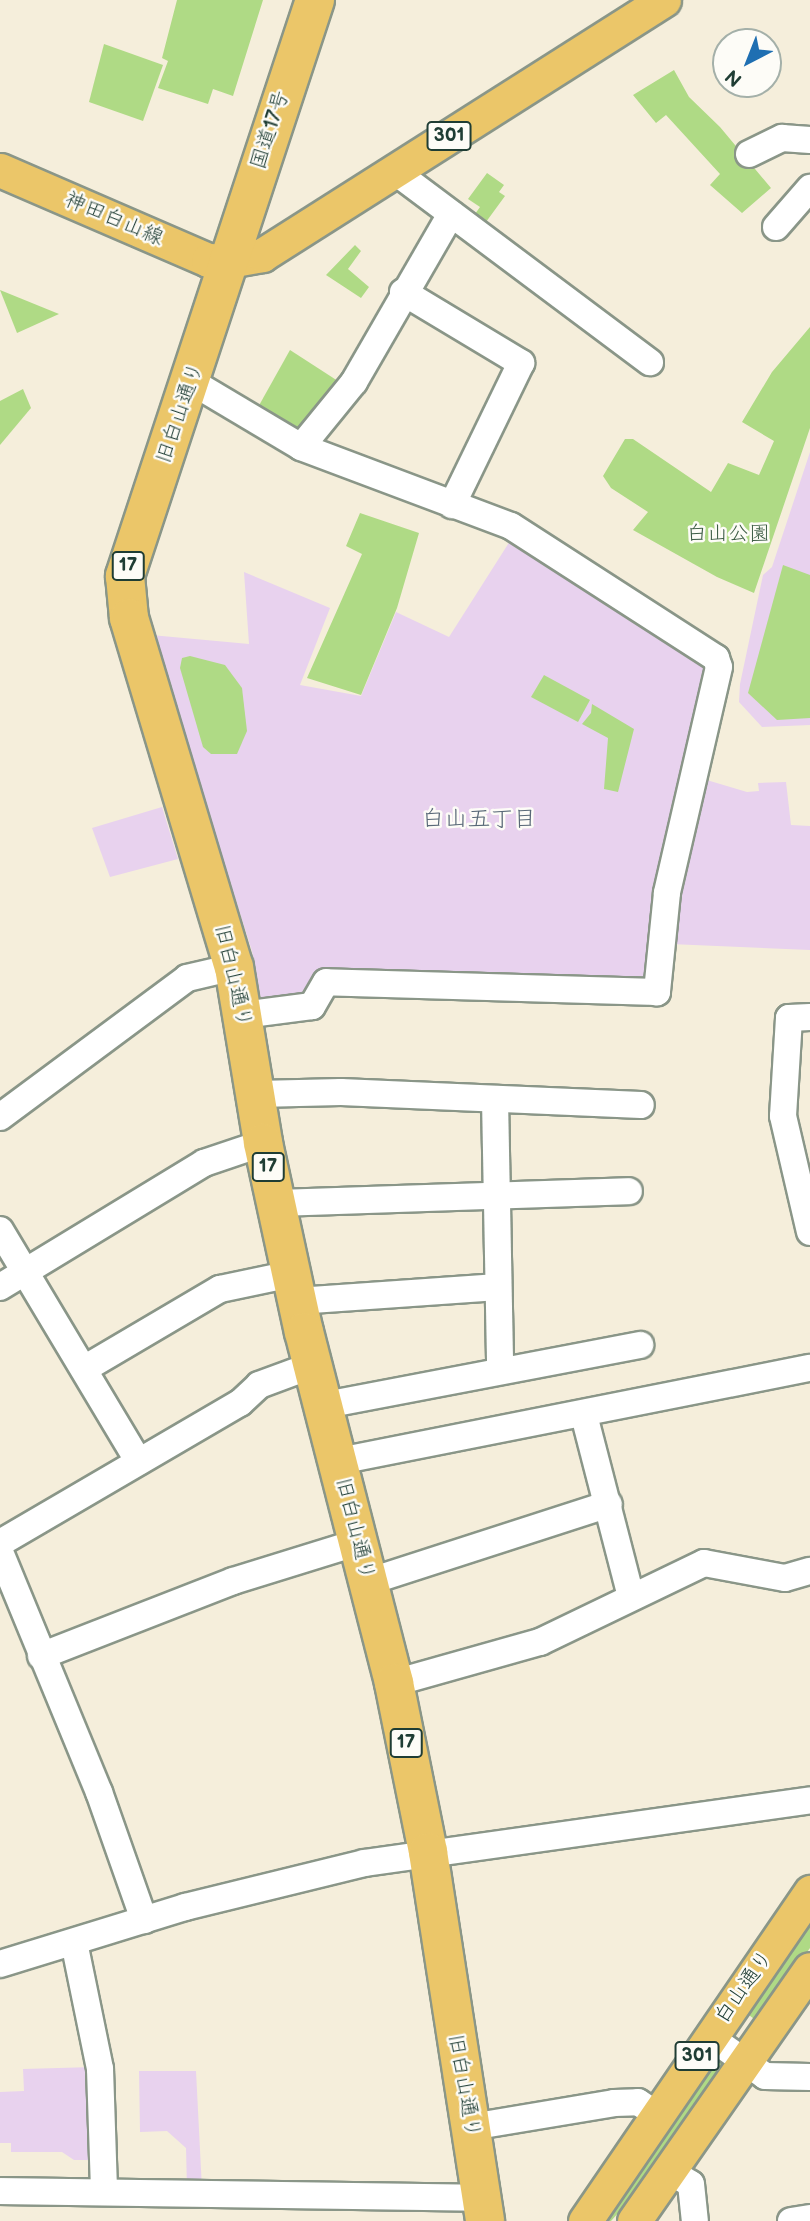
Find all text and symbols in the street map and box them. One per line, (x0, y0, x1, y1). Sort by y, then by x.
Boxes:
north arrow (712, 28, 782, 98)
text: N (721, 64, 747, 91)
street label: 国道17号 (245, 87, 295, 173)
road number: 301 (426, 120, 472, 152)
street label: 神田白山線 (61, 187, 167, 251)
street label: 旧白山通り (151, 359, 209, 467)
park label: 白山公園 (686, 521, 770, 547)
road number: 17 (110, 551, 146, 582)
district label: 白山五丁目 (422, 805, 536, 833)
street label: 旧白山通り (209, 922, 257, 1030)
road number: 17 (250, 1152, 286, 1182)
street label: 旧白山通り (330, 1475, 380, 1583)
road number: 17 (388, 1728, 424, 1758)
street label: 白山通り (710, 1945, 778, 2029)
street label: 旧白山通り (442, 2032, 486, 2140)
road number: 301 (674, 2040, 720, 2072)

